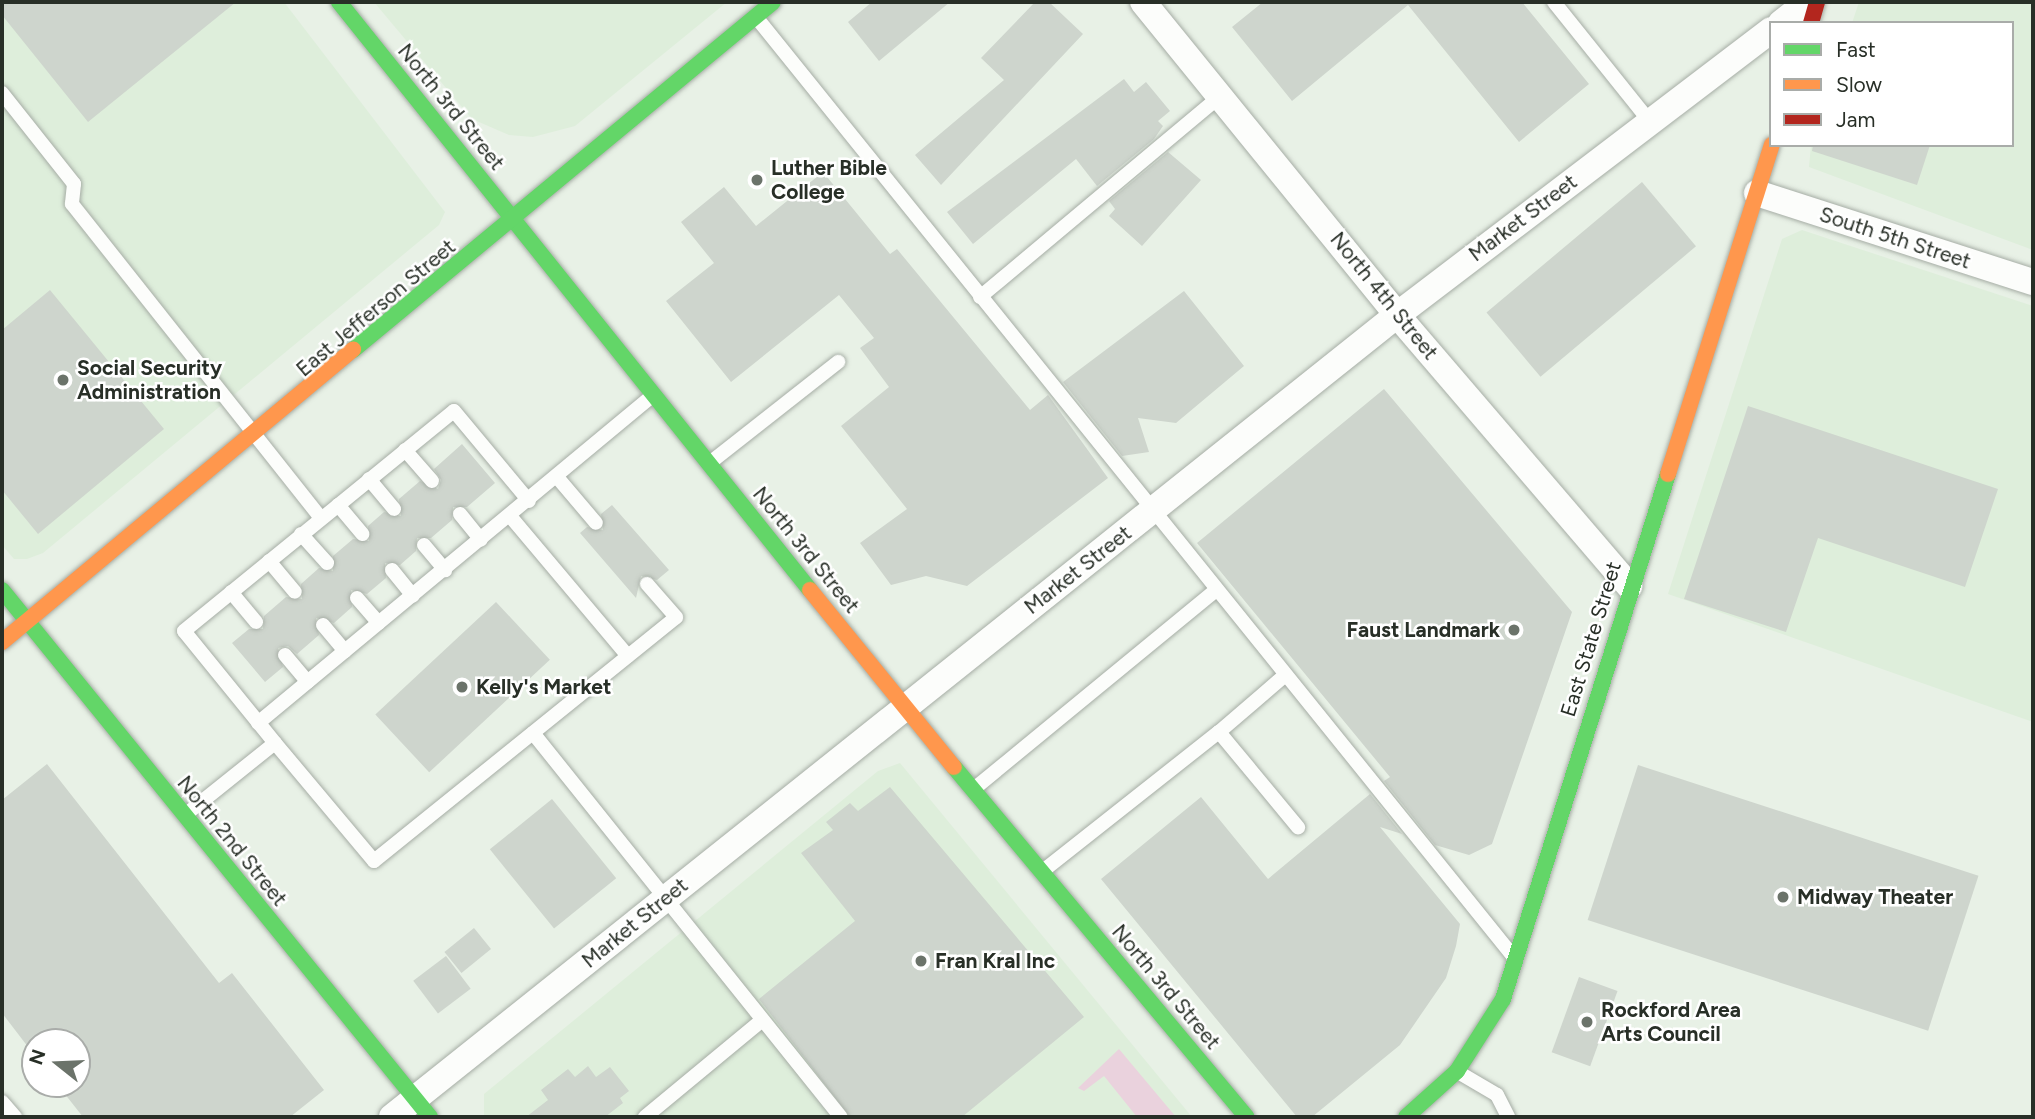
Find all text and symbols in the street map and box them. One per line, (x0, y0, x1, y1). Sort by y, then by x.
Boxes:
legend (1769, 21, 2014, 147)
text: Fast (1836, 37, 1876, 62)
street label: North 3rd Street (392, 39, 510, 175)
text: Slow (1836, 72, 1882, 97)
text: Jam (1836, 107, 1875, 132)
place label: Luther Bible College (771, 155, 887, 205)
street label: Market Street (1464, 169, 1582, 267)
marker: Luther Bible College (749, 172, 765, 188)
street label: South 5th Street (1816, 202, 1974, 274)
street label: North 4th Street (1325, 227, 1443, 365)
street label: East Jefferson Street (291, 234, 461, 382)
place label: Social Security Administration (77, 355, 222, 405)
marker: Social Security Administration (55, 372, 71, 388)
street label: North 3rd Street (747, 482, 865, 618)
street label: Market Street (1019, 520, 1137, 620)
street label: East State Street (1555, 558, 1627, 720)
place label: Faust Landmark (1347, 617, 1500, 643)
marker: Faust Landmark (1506, 622, 1522, 638)
place label: Kelly's Market (476, 674, 611, 700)
marker: Kelly's Market (454, 679, 470, 695)
street label: North 2nd Street (172, 771, 292, 911)
street label: Market Street (577, 873, 693, 973)
place label: Midway Theater (1797, 884, 1953, 910)
marker: Midway Theater (1775, 889, 1791, 905)
street label: North 3rd Street (1106, 919, 1226, 1055)
place label: Fran Kral Inc (935, 948, 1055, 974)
marker: Fran Kral Inc (913, 953, 929, 969)
place label: Rockford Area Arts Council (1601, 997, 1741, 1047)
marker: Rockford Area Arts Council (1579, 1014, 1595, 1030)
north arrow (21, 1028, 91, 1098)
text: N (24, 1046, 51, 1068)

